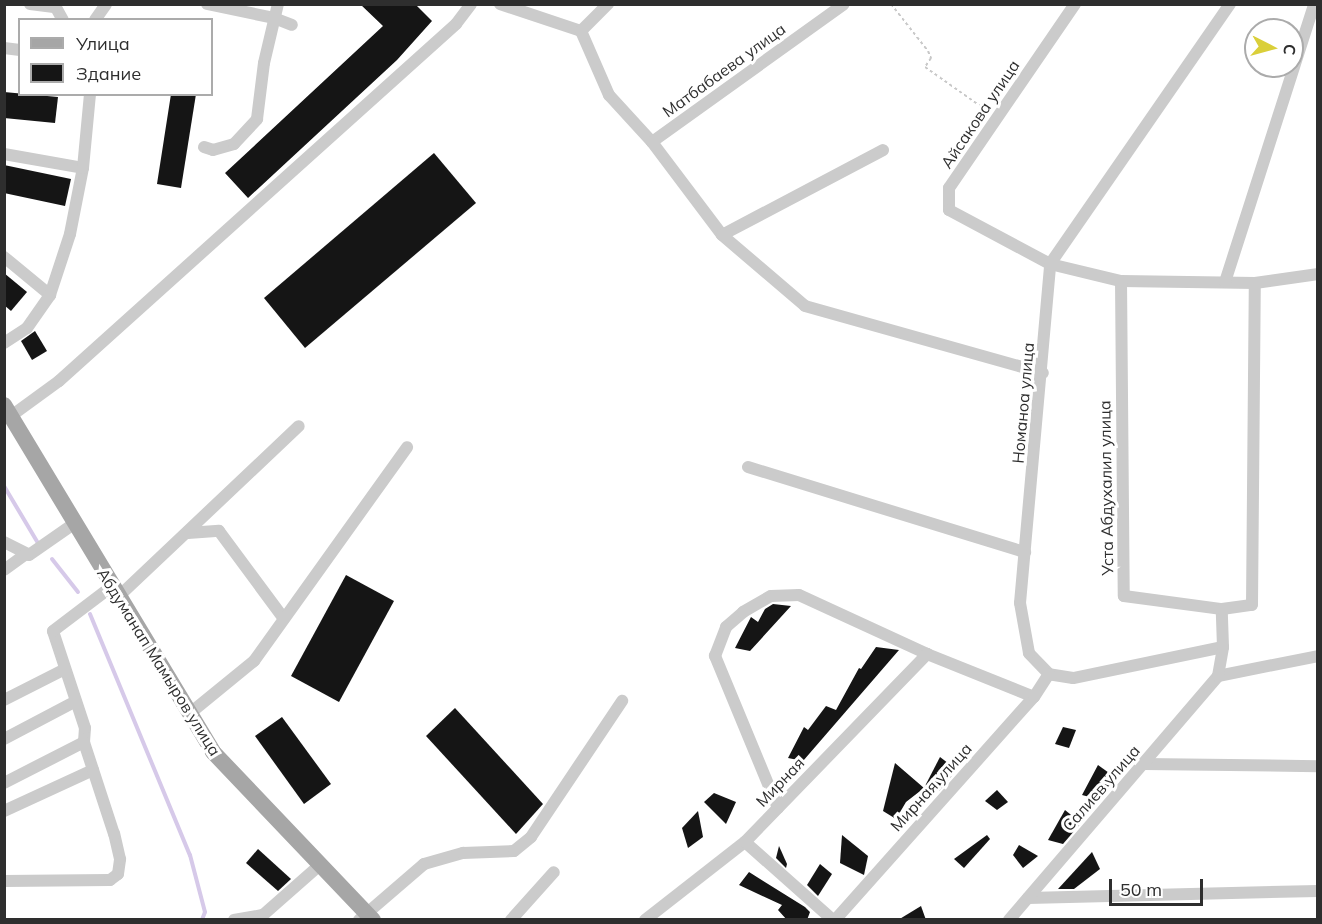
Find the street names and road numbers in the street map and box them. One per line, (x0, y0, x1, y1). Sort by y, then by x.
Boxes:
street label: Матбабаева улица (659, 19, 789, 121)
street label: Айсакова улица (937, 56, 1023, 172)
street label: Номаноа улица (1008, 342, 1038, 464)
street label: Уста Абдухалил улица (1095, 400, 1117, 576)
street label: Абдуманап Мамыров улица (93, 565, 225, 759)
street label: Мирная улица (886, 739, 976, 835)
street label: Салиев улица (1058, 741, 1144, 835)
street label: Мирная (752, 753, 808, 811)

